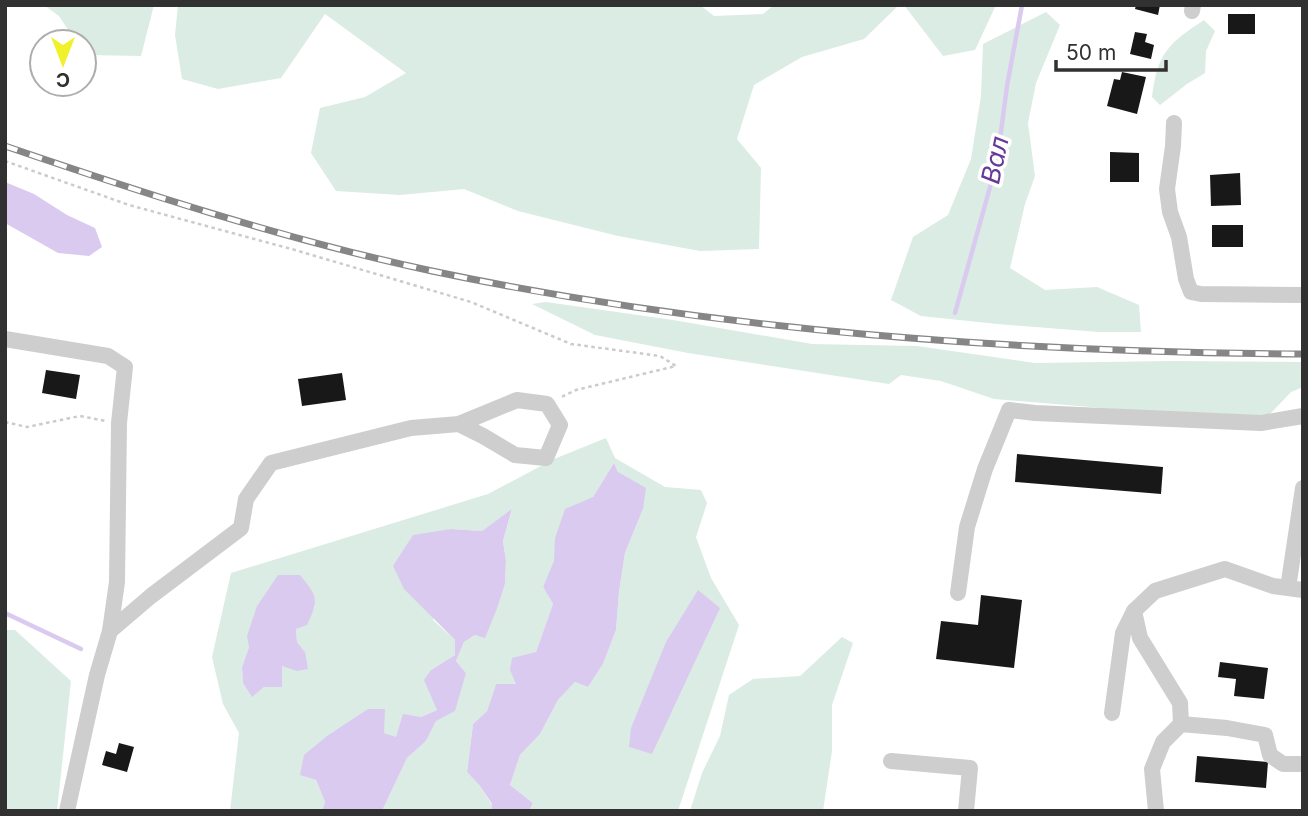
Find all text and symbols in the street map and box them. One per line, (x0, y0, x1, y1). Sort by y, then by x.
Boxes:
north arrow (28, 28, 98, 98)
scale bar (1056, 28, 1166, 72)
text: 50 m (1066, 40, 1116, 65)
text: С (56, 68, 70, 91)
water label: Вал (974, 133, 1015, 187)

